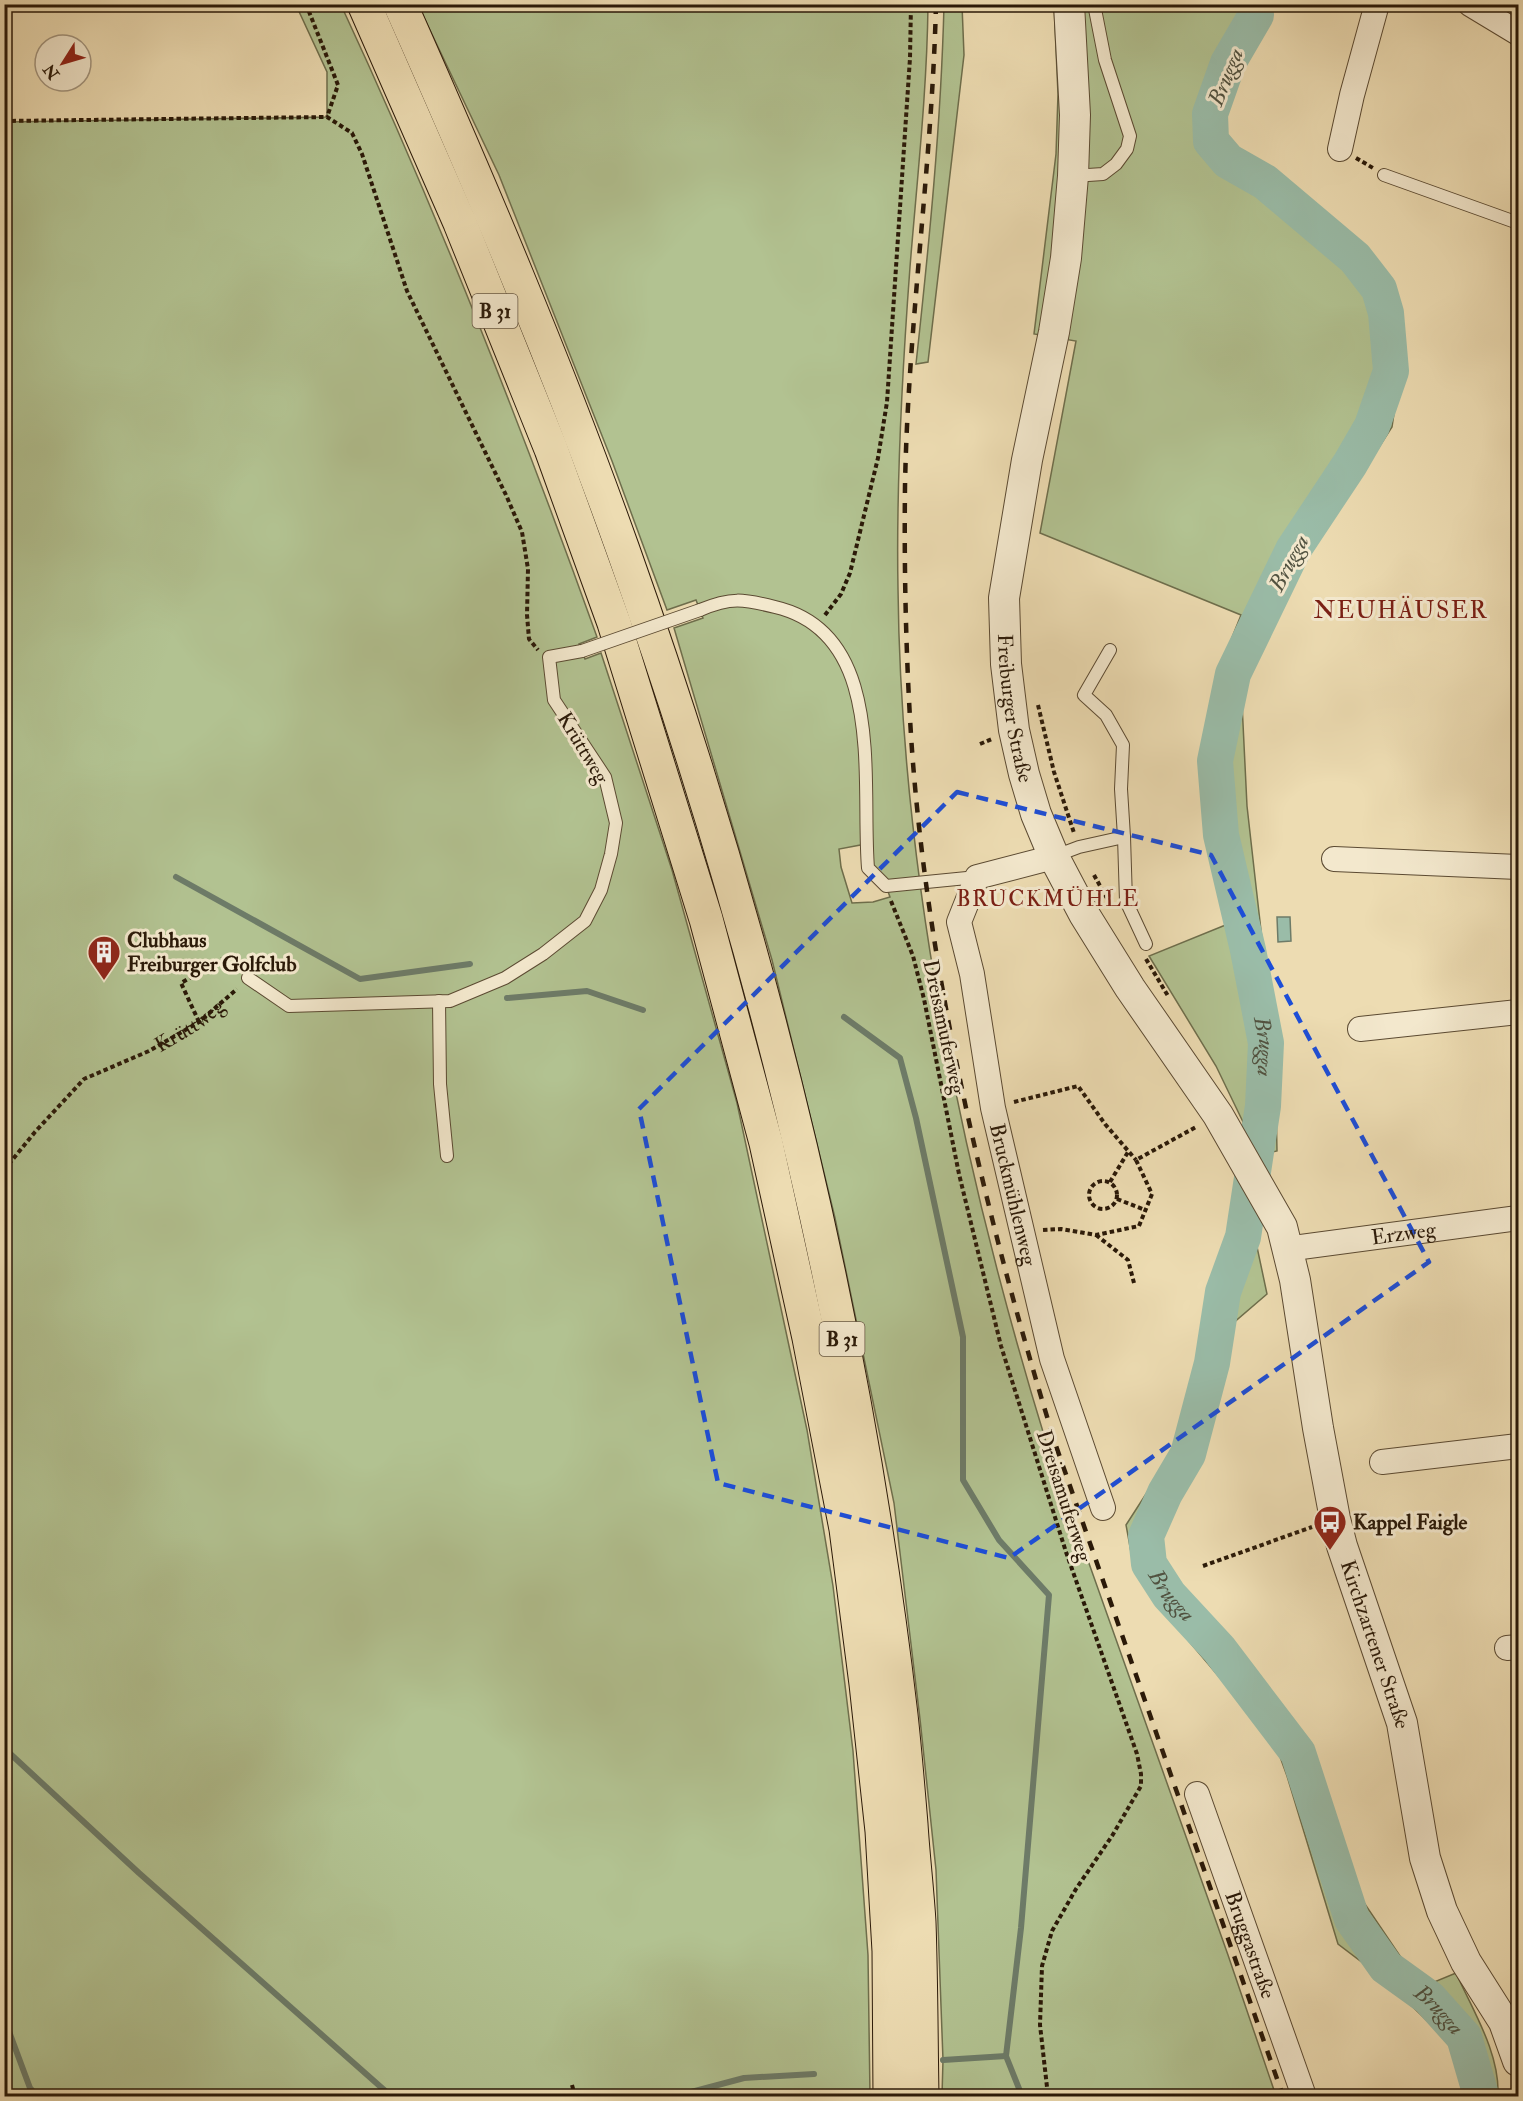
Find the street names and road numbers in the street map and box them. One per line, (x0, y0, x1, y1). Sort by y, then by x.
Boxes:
road number: B 31 (472, 294, 518, 328)
street label: Freiburger Straße (992, 633, 1039, 786)
street label: Krüttweg (551, 707, 615, 789)
street label: Dreisamuferweg (917, 957, 972, 1098)
street label: Krüttweg (150, 992, 231, 1058)
street label: Bruckmühlenweg (984, 1120, 1043, 1269)
street label: Erzweg (1369, 1216, 1438, 1251)
road number: B 31 (820, 1322, 864, 1356)
street label: Dreisamuferweg (1030, 1427, 1098, 1566)
street label: Kirchzartener Straße (1334, 1556, 1416, 1731)
street label: Bruggastraße (1219, 1887, 1282, 2002)

